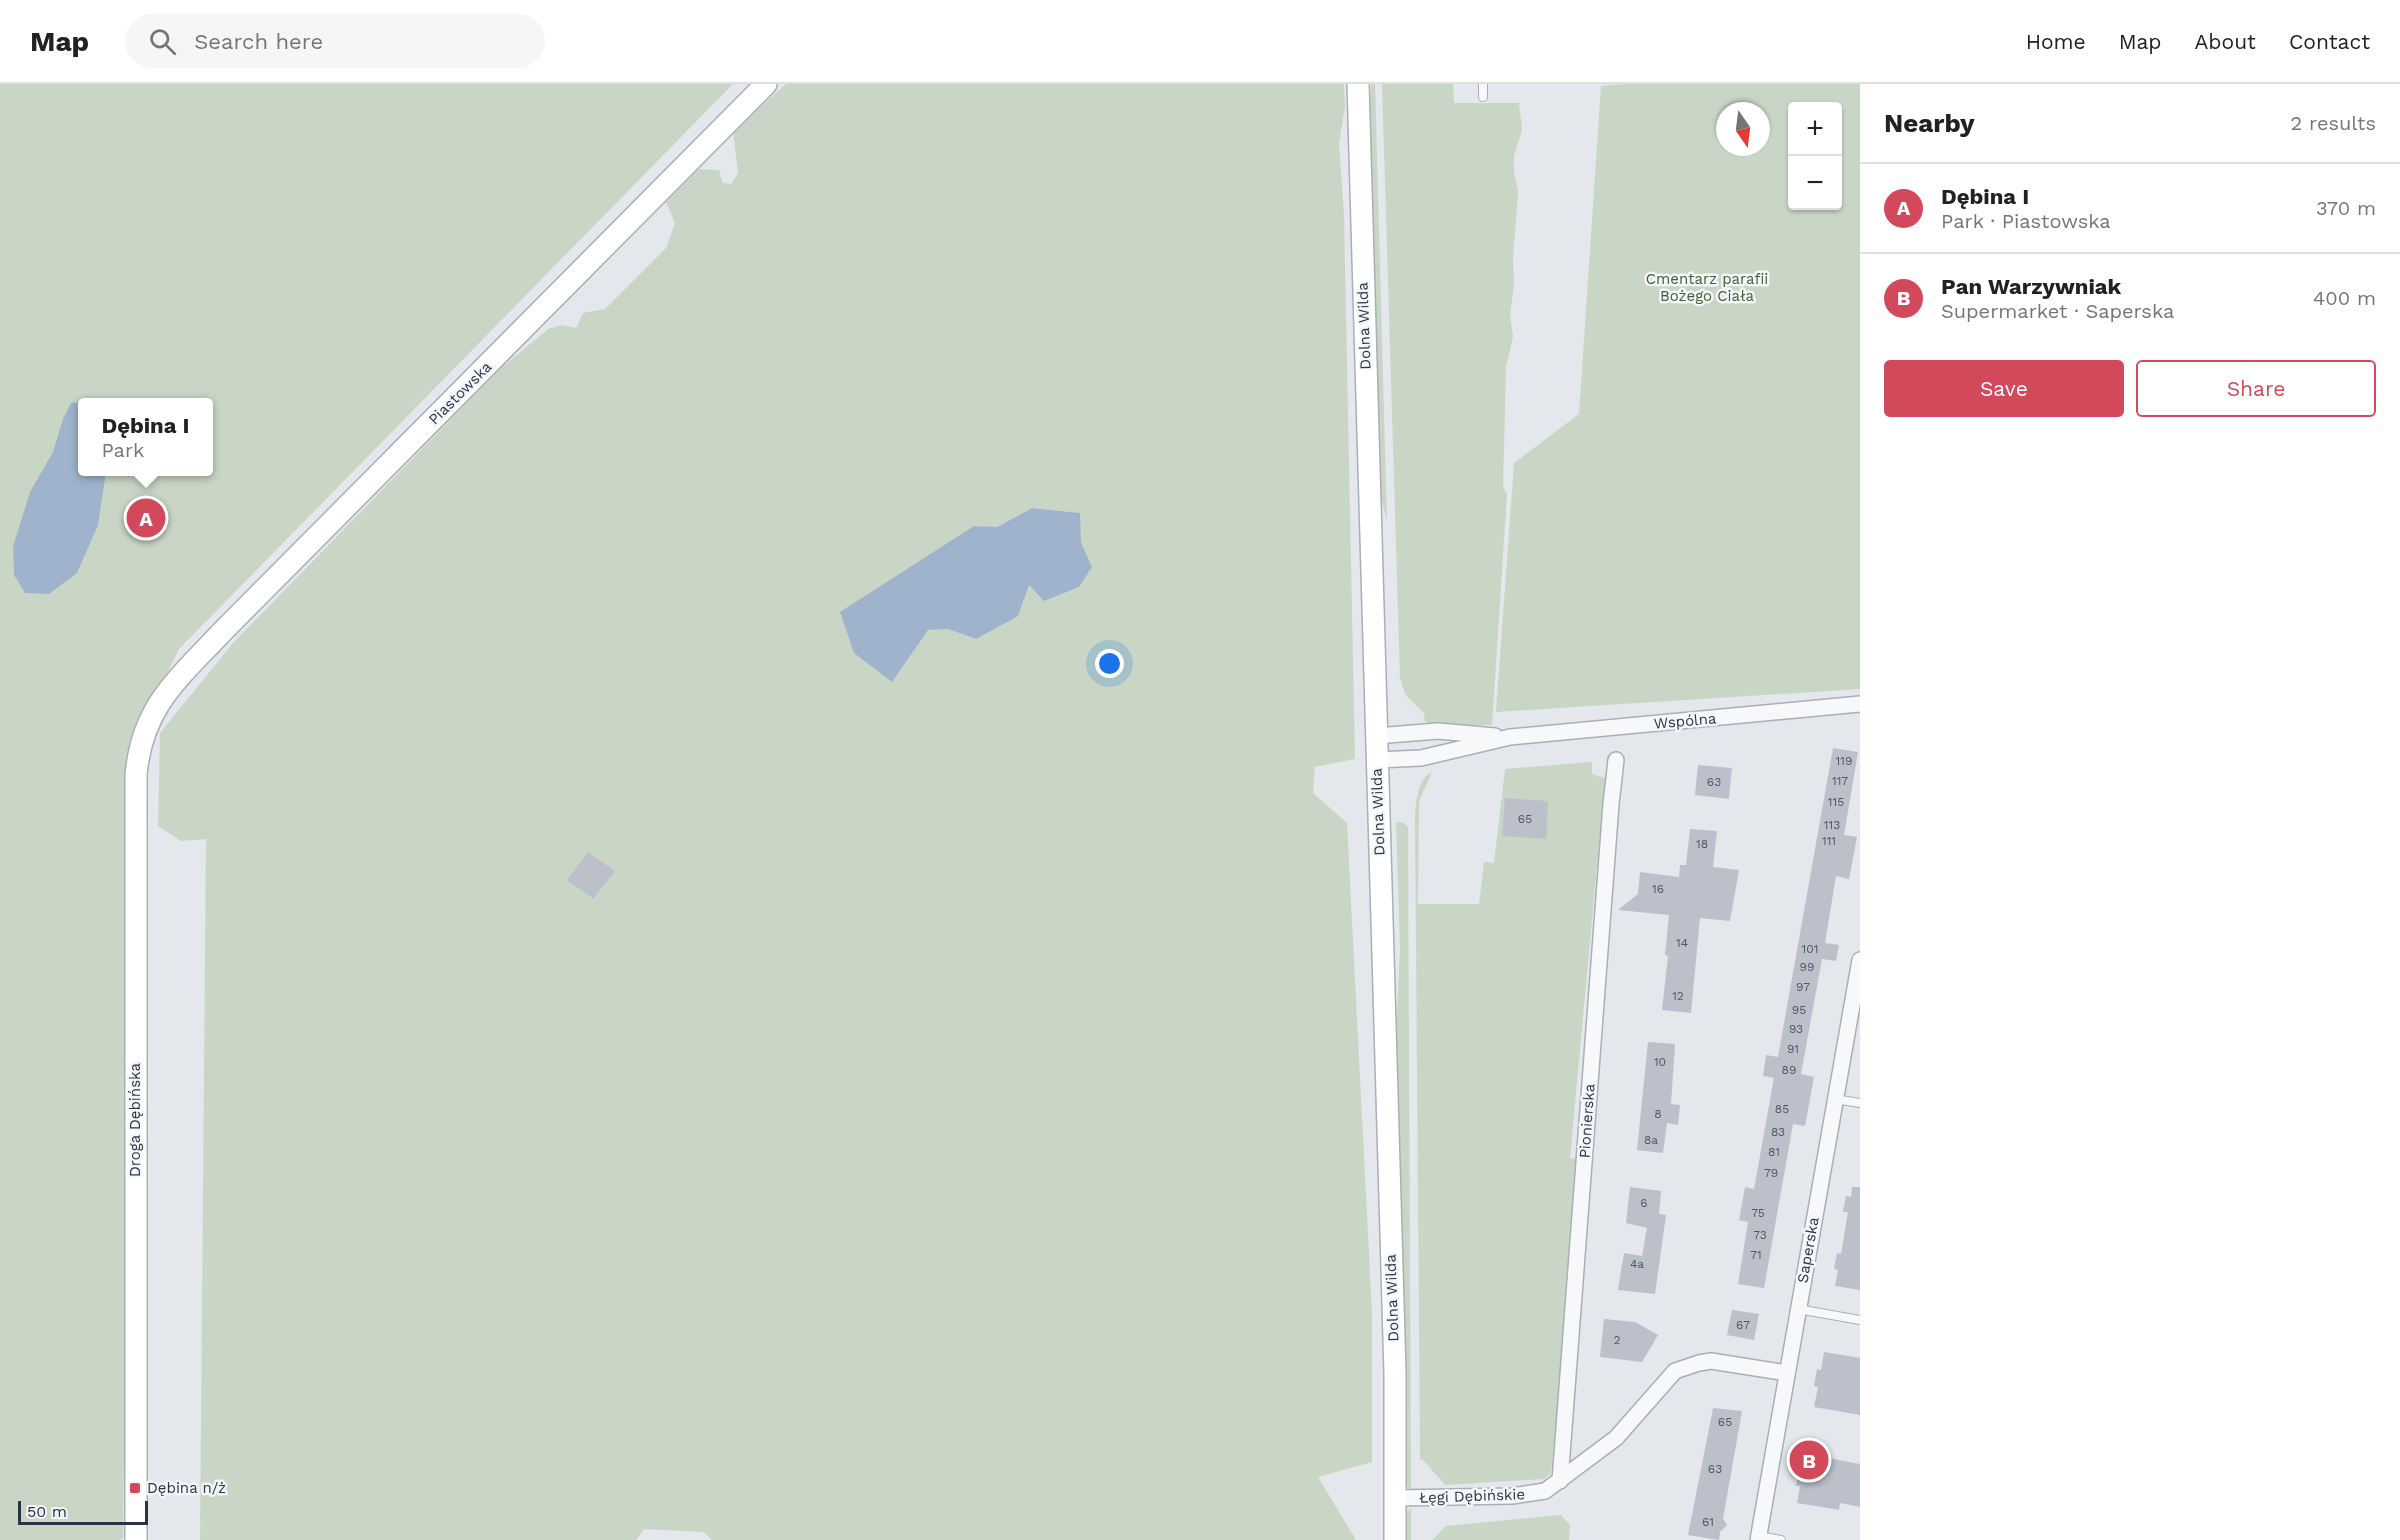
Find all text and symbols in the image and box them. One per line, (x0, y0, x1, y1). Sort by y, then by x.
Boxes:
search box (125, 14, 545, 68)
text: Map (30, 25, 89, 58)
icon: search (146, 25, 179, 58)
text: Search here (194, 29, 323, 54)
text: Home (2026, 29, 2086, 54)
text: Map (2119, 29, 2162, 54)
text: About (2195, 29, 2256, 54)
text: Contact (2289, 29, 2370, 54)
north arrow (1716, 102, 1770, 156)
map controls (1788, 102, 1842, 210)
button: + (1788, 102, 1842, 156)
text: Nearby (1884, 108, 1975, 138)
text: 2 results (2291, 111, 2376, 135)
button: − (1788, 156, 1842, 210)
text: Dębina I (1941, 184, 2029, 209)
text: A (1897, 196, 1910, 220)
text: 370 m (2316, 196, 2376, 220)
text: Park · Piastowska (1941, 209, 2111, 233)
park label: Cmentarz parafii Bożego Ciała (1646, 270, 1768, 305)
text: Pan Warzywniak (1941, 274, 2121, 299)
street label: Dolna Wilda (1353, 281, 1375, 370)
text: B (1897, 286, 1910, 310)
text: 400 m (2313, 286, 2376, 310)
text: Supermarket · Saperska (1941, 299, 2174, 323)
street label: Piastowska (425, 357, 496, 428)
button: Save (1884, 360, 2124, 417)
button: Share (2136, 360, 2376, 417)
popup (78, 398, 213, 476)
text: Dębina I (101, 413, 190, 438)
text: Park (101, 438, 144, 462)
pin: A (126, 496, 166, 540)
your location (1095, 649, 1124, 678)
street label: Wspólna (1653, 709, 1718, 733)
house number: 119 (1836, 754, 1852, 768)
street label: Dolna Wilda (1367, 767, 1389, 856)
house number: 117 (1832, 774, 1848, 788)
house number: 63 (1707, 775, 1721, 789)
house number: 115 (1828, 795, 1844, 809)
house number: 65 (1518, 812, 1532, 826)
house number: 113 (1824, 818, 1840, 832)
house number: 111 (1822, 834, 1836, 848)
house number: 18 (1696, 837, 1708, 851)
house number: 16 (1652, 882, 1664, 896)
house number: 14 (1676, 936, 1688, 950)
house number: 101 (1802, 942, 1818, 956)
house number: 99 (1800, 960, 1814, 974)
house number: 97 (1796, 980, 1810, 994)
house number: 12 (1672, 989, 1684, 1003)
house number: 95 (1792, 1003, 1806, 1017)
house number: 93 (1789, 1022, 1803, 1036)
house number: 91 (1787, 1042, 1799, 1056)
house number: 10 (1654, 1055, 1666, 1069)
street label: Droga Dębińska (126, 1063, 144, 1177)
house number: 89 (1782, 1063, 1796, 1077)
street label: Pionierska (1575, 1083, 1599, 1159)
house number: 85 (1775, 1102, 1789, 1116)
house number: 8 (1654, 1107, 1662, 1121)
house number: 83 (1771, 1125, 1785, 1139)
house number: 8a (1644, 1133, 1658, 1147)
house number: 81 (1768, 1145, 1780, 1159)
house number: 79 (1764, 1166, 1778, 1180)
house number: 6 (1640, 1196, 1648, 1210)
house number: 75 (1751, 1206, 1765, 1220)
street label: Saperska (1793, 1215, 1823, 1284)
house number: 73 (1753, 1228, 1767, 1242)
house number: 71 (1750, 1248, 1762, 1262)
street label: Dolna Wilda (1381, 1253, 1403, 1342)
house number: 4a (1630, 1257, 1644, 1271)
house number: 67 (1736, 1318, 1750, 1332)
house number: 2 (1614, 1333, 1621, 1347)
house number: 65 (1718, 1415, 1732, 1429)
pin: B (1790, 1438, 1828, 1482)
house number: 63 (1708, 1462, 1722, 1476)
place label: Dębina n/ż (147, 1479, 226, 1497)
marker: Dębina n/ż (128, 1481, 142, 1495)
street label: Łęgi Dębińskie (1419, 1485, 1525, 1507)
scale bar (18, 1498, 148, 1526)
text: 50 m (27, 1502, 67, 1521)
house number: 61 (1702, 1515, 1714, 1529)

